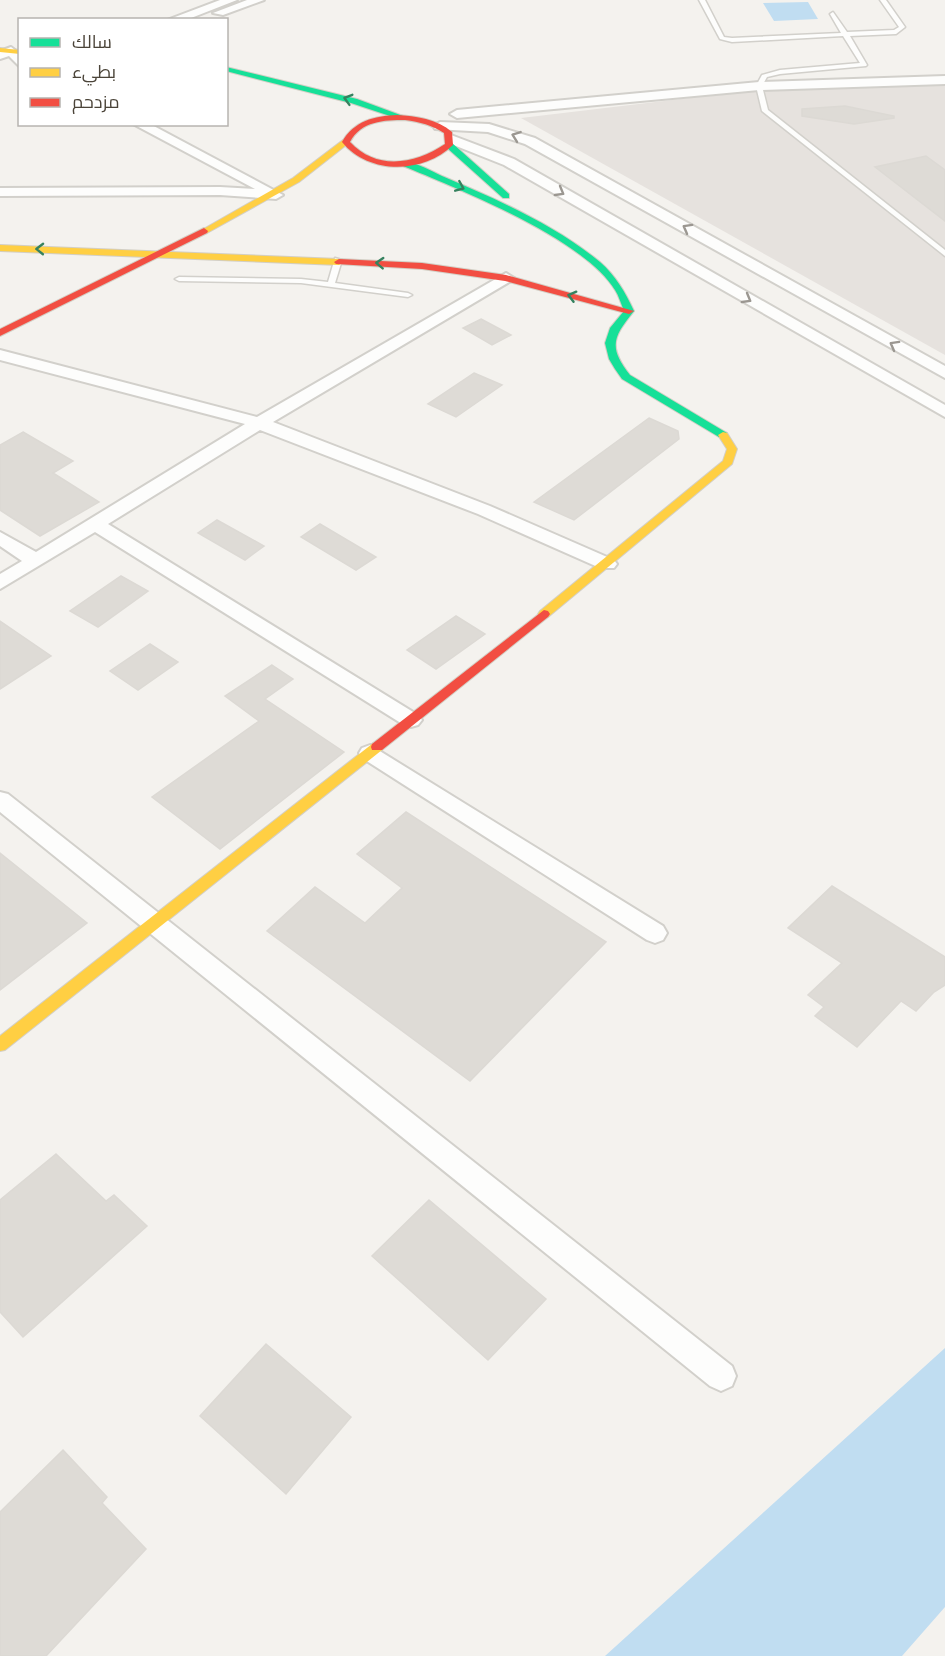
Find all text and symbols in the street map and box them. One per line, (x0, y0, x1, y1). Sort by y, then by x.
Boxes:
legend (18, 18, 228, 126)
text: سالك (72, 34, 112, 52)
text: بطيء (72, 64, 116, 86)
text: مزدحم (72, 94, 120, 114)
one-way arrow (343, 94, 353, 107)
one-way arrow (511, 130, 522, 143)
one-way arrow (453, 180, 464, 192)
one-way arrow (553, 184, 564, 196)
one-way arrow (683, 224, 694, 235)
one-way arrow (36, 242, 45, 255)
one-way arrow (376, 256, 385, 269)
one-way arrow (567, 290, 577, 303)
one-way arrow (741, 292, 751, 304)
one-way arrow (890, 340, 900, 352)

